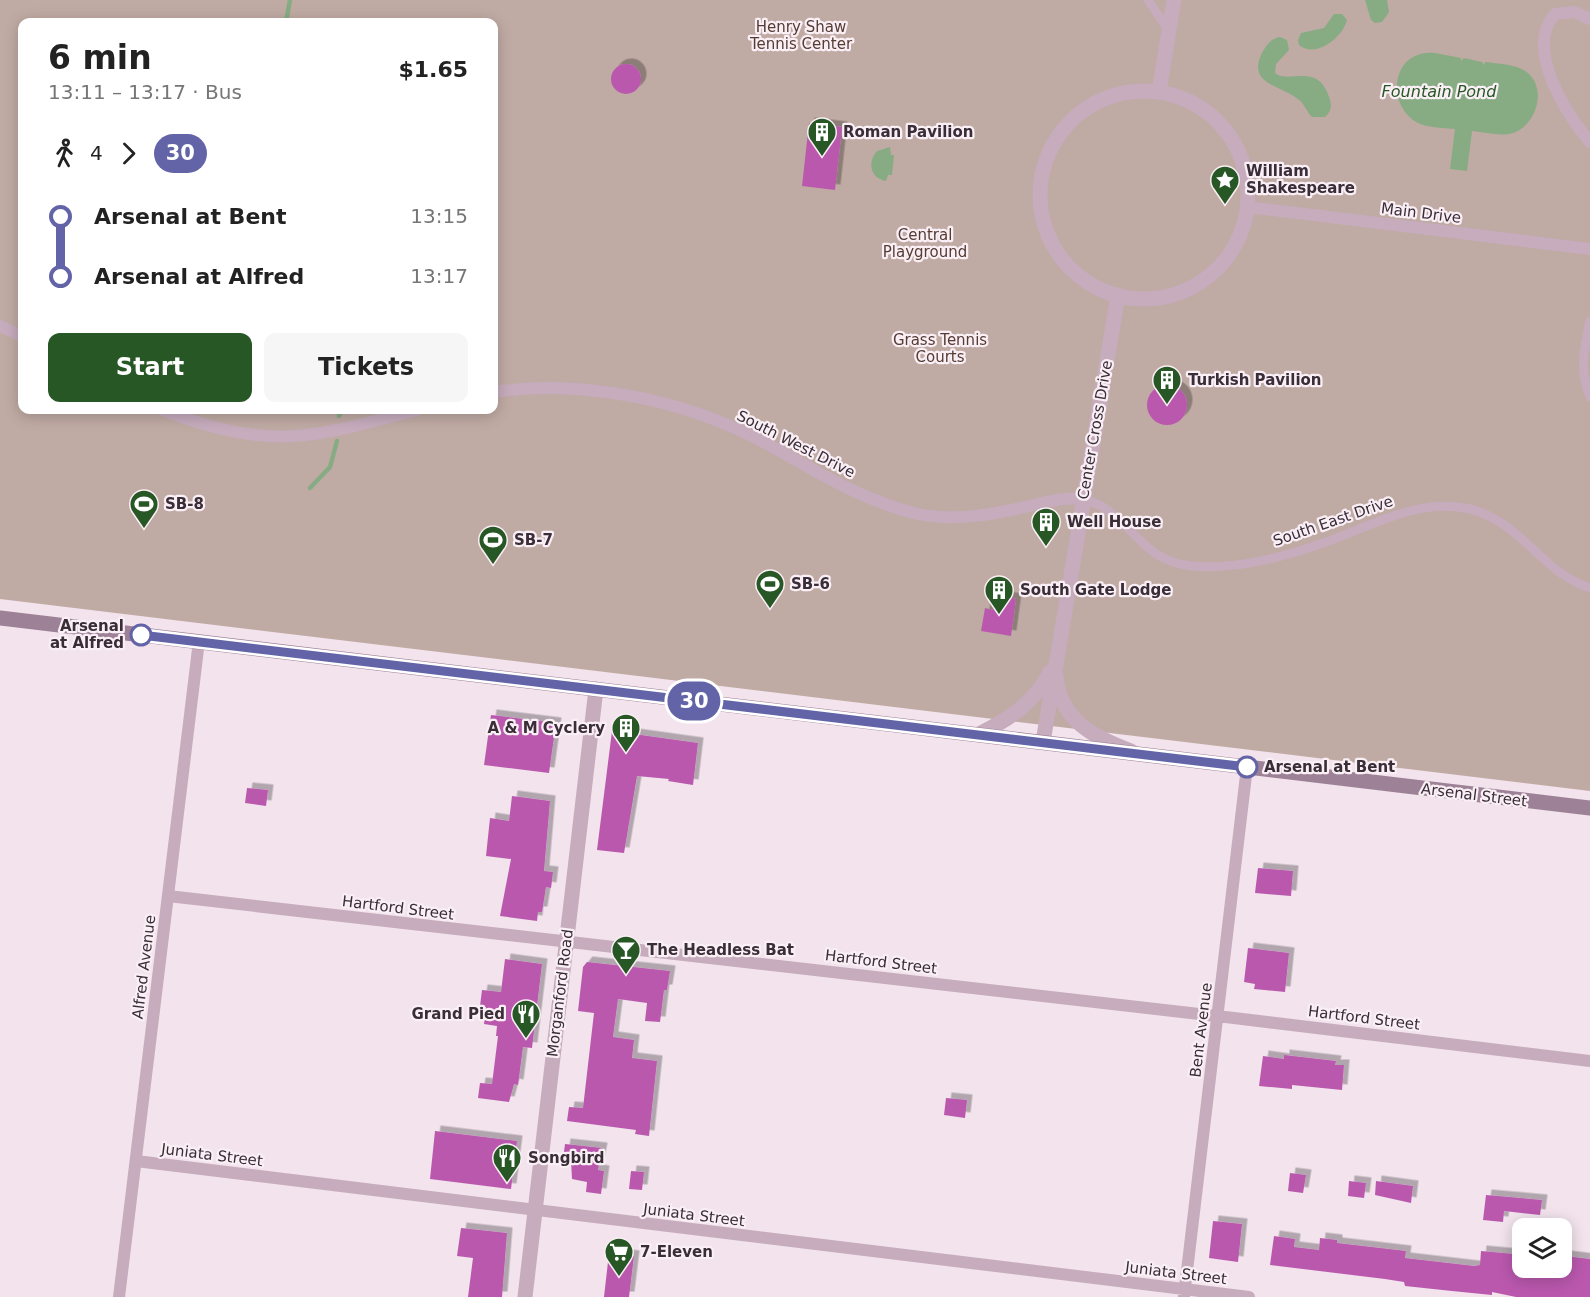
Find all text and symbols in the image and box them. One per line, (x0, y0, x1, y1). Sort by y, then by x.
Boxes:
park label: Henry Shaw Tennis Center (749, 18, 853, 53)
text: 6 min (48, 38, 152, 77)
text: $1.65 (398, 57, 468, 82)
text: 13:11 – 13:17 · Bus (48, 80, 242, 104)
water label: Fountain Pond (1382, 82, 1497, 101)
building icon: Roman Pavilion (806, 116, 838, 158)
place label: Roman Pavilion (843, 123, 973, 141)
icon: walk (48, 137, 81, 170)
icon: forward (112, 137, 145, 170)
text: 4 (90, 141, 103, 165)
text: 30 (166, 141, 195, 165)
place label: William Shakespeare (1246, 162, 1355, 197)
place icon: William Shakespeare (1209, 164, 1241, 206)
street label: Main Drive (1380, 199, 1462, 227)
text: Arsenal at Bent (94, 204, 287, 229)
text: 13:15 (410, 204, 468, 228)
park label: Central Playground (883, 226, 967, 261)
text: Arsenal at Alfred (94, 264, 304, 289)
text: 13:17 (410, 264, 468, 288)
park label: Grass Tennis Courts (893, 331, 987, 366)
button: Start (48, 333, 252, 402)
button: Tickets (264, 333, 468, 402)
street label: Center Cross Drive (1074, 359, 1116, 501)
building icon: Turkish Pavilion (1151, 364, 1183, 406)
place label: Turkish Pavilion (1188, 371, 1322, 389)
street label: South West Drive (734, 406, 858, 482)
sports icon: SB-8 (128, 488, 160, 530)
street label: South East Drive (1271, 492, 1395, 550)
place label: SB-8 (165, 495, 204, 513)
building icon: Well House (1030, 506, 1062, 548)
place label: Well House (1067, 513, 1161, 531)
sports icon: SB-7 (477, 524, 509, 566)
place label: SB-7 (514, 531, 553, 549)
sports icon: SB-6 (754, 568, 786, 610)
building icon: South Gate Lodge (983, 574, 1015, 616)
place label: SB-6 (791, 575, 830, 593)
place label: South Gate Lodge (1020, 581, 1171, 599)
place label: Arsenal at Alfred (50, 617, 124, 652)
marker: Arsenal at Alfred (130, 624, 152, 646)
line badge: 30 (667, 682, 721, 720)
text: 30 (679, 689, 709, 713)
building icon: A & M Cyclery (610, 712, 642, 754)
place label: A & M Cyclery (488, 719, 605, 737)
marker: Arsenal at Bent (1236, 756, 1258, 778)
place label: Arsenal at Bent (1264, 758, 1395, 776)
street label: Arsenal Street (1420, 780, 1528, 810)
street label: Hartford Street (341, 892, 455, 924)
street label: Alfred Avenue (129, 914, 159, 1020)
street label: Morganford Road (543, 928, 577, 1058)
bar icon: The Headless Bat (610, 934, 642, 976)
place label: The Headless Bat (647, 941, 794, 959)
street label: Hartford Street (824, 946, 938, 978)
street label: Bent Avenue (1186, 982, 1216, 1078)
restaurant icon: Grand Pied (510, 998, 542, 1040)
street label: Hartford Street (1307, 1002, 1421, 1034)
place label: Grand Pied (411, 1005, 505, 1023)
street label: Juniata Street (159, 1140, 264, 1170)
restaurant icon: Songbird (491, 1142, 523, 1184)
place label: Songbird (528, 1149, 605, 1167)
street label: Juniata Street (641, 1200, 746, 1230)
map controls (1512, 1218, 1572, 1278)
button: layers (1512, 1218, 1572, 1278)
supermarket icon: 7-Eleven (603, 1236, 635, 1278)
place label: 7-Eleven (640, 1243, 713, 1261)
street label: Juniata Street (1123, 1258, 1228, 1288)

